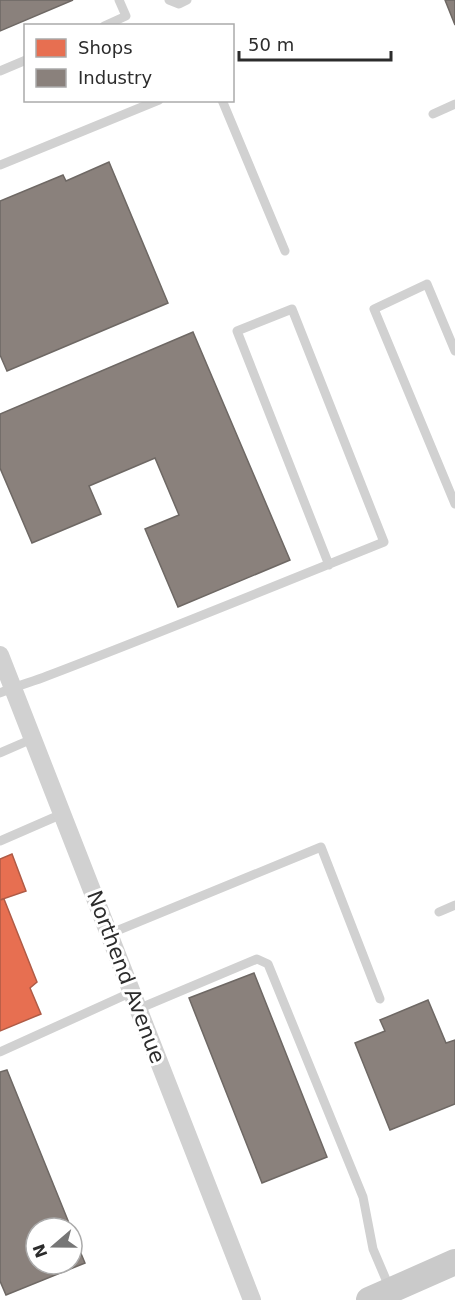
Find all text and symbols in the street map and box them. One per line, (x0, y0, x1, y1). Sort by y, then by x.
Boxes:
legend (24, 24, 234, 102)
scale bar (239, 24, 390, 62)
text: 50 m (248, 34, 294, 55)
text: Shops (78, 37, 133, 58)
text: Industry (78, 67, 152, 88)
street label: Northend Avenue (82, 887, 170, 1067)
north arrow (24, 1216, 84, 1276)
text: N (29, 1241, 52, 1261)

